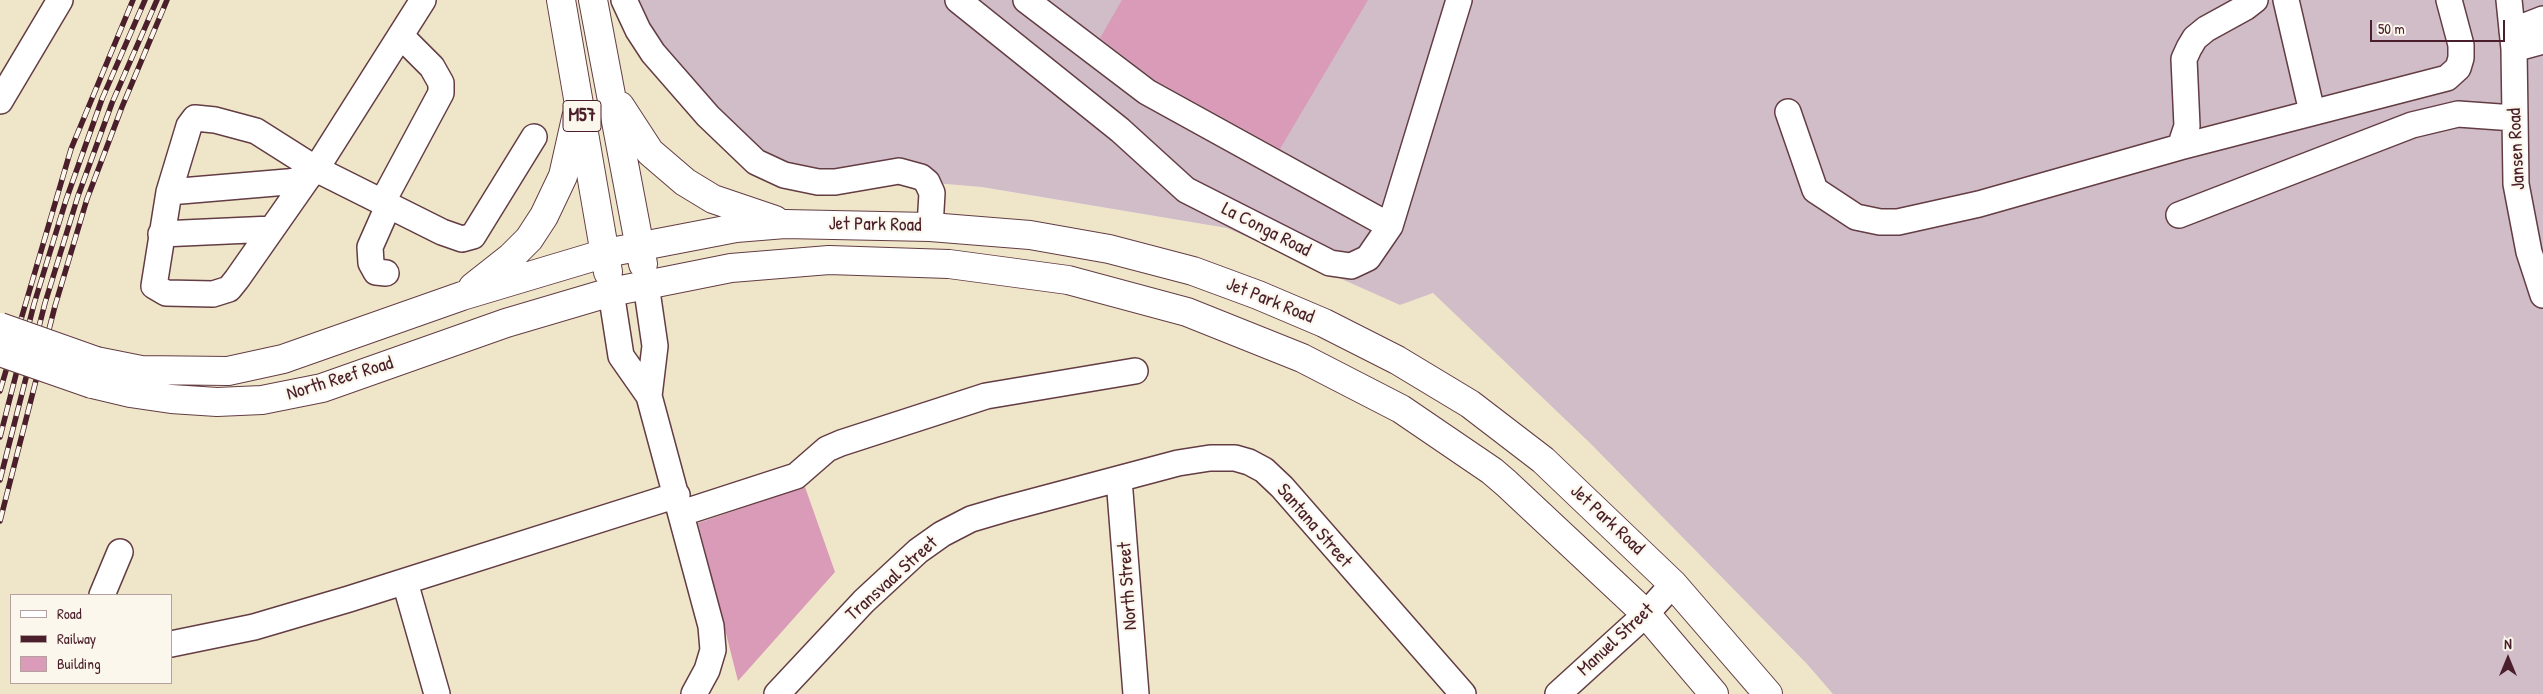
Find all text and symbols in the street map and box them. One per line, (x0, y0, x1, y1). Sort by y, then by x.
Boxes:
scale bar (2373, 10, 2508, 42)
text: 50 m (2378, 18, 2405, 39)
road number: M57 (563, 100, 601, 132)
street label: Jansen Road (2503, 107, 2531, 191)
street label: La Conga Road (1218, 198, 1314, 262)
street label: Jet Park Road (828, 213, 922, 237)
street label: Jet Park Road (1223, 273, 1317, 329)
street label: North Reef Road (284, 352, 396, 406)
street label: Santana Street (1271, 480, 1357, 572)
street label: Jet Park Road (1565, 480, 1649, 560)
street label: Transvaal Street (841, 532, 943, 626)
street label: North Street (1114, 541, 1142, 631)
legend (10, 594, 172, 684)
street label: Manuel Street (1573, 599, 1659, 681)
text: Road (57, 603, 82, 624)
text: Railway (57, 628, 96, 649)
north arrow (2483, 634, 2533, 684)
text: N (2504, 634, 2512, 653)
text: Building (57, 653, 101, 674)

